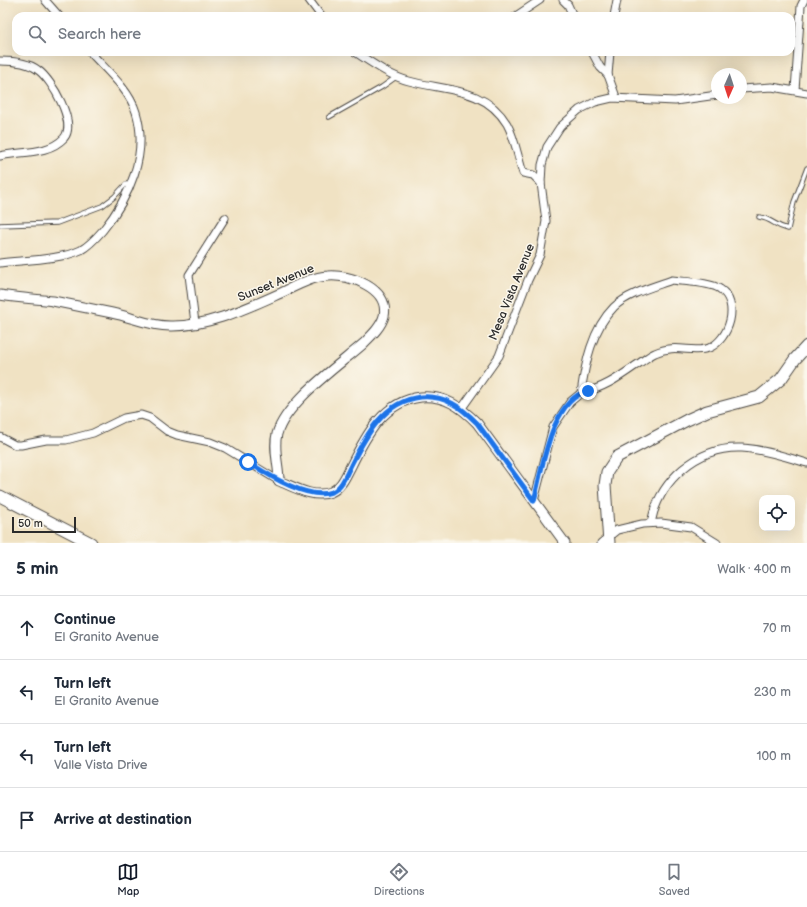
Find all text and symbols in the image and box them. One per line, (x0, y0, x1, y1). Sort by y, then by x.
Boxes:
search box (12, 12, 795, 56)
icon: search (26, 23, 48, 45)
text: Search here (58, 25, 141, 44)
north arrow (711, 68, 747, 104)
street label: Mesa Vista Avenue (486, 241, 538, 343)
street label: Sunset Avenue (236, 261, 316, 305)
route end (579, 382, 597, 400)
route start (239, 453, 257, 471)
map controls (759, 495, 795, 531)
button: locate (759, 495, 795, 531)
scale bar (12, 515, 76, 534)
text: 50 m (18, 517, 43, 530)
text: 5 min (16, 559, 59, 579)
text: Walk · 400 m (717, 561, 791, 577)
text: Continue (54, 610, 116, 629)
icon: ahead (16, 617, 38, 639)
text: 70 m (763, 620, 791, 636)
text: El Granito Avenue (54, 629, 159, 645)
text: Turn left (54, 674, 111, 693)
icon: left (16, 681, 38, 703)
text: 230 m (754, 684, 791, 700)
text: El Granito Avenue (54, 693, 159, 709)
text: Turn left (54, 738, 111, 757)
icon: left (16, 745, 38, 767)
text: 100 m (756, 748, 791, 764)
text: Valle Vista Drive (54, 757, 147, 773)
icon: arrive (16, 809, 38, 831)
text: Arrive at destination (54, 810, 192, 829)
tab: Map (117, 861, 139, 898)
tab: Directions (374, 861, 424, 898)
tab: Saved (659, 861, 690, 898)

